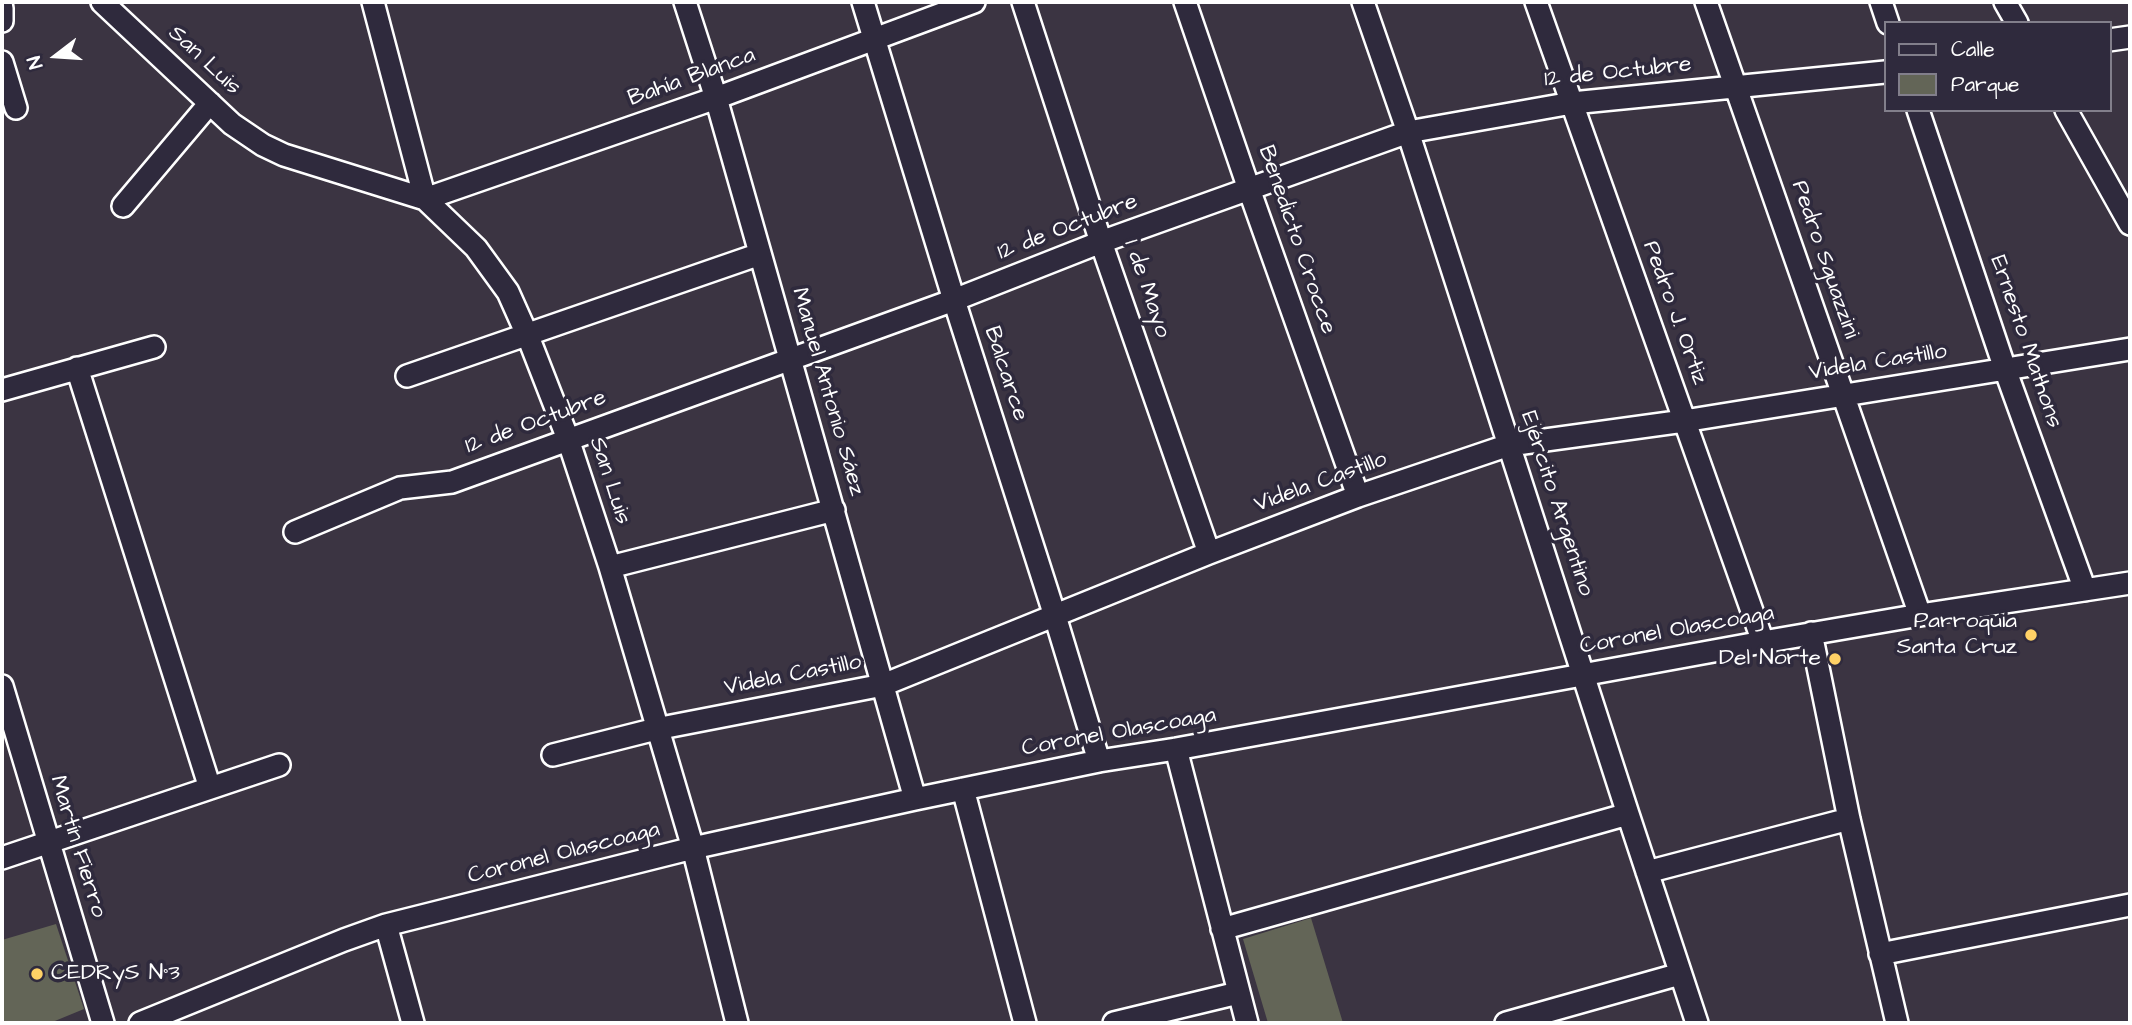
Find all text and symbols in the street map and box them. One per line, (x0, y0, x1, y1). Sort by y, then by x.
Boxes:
street label: San Luis (162, 20, 246, 102)
north arrow (21, 21, 91, 91)
legend (1884, 21, 2111, 112)
text: Calle (1951, 35, 1995, 64)
street label: Bahía Blanca (625, 42, 759, 114)
street label: 12 de Octubre (1543, 52, 1693, 94)
text: N (21, 53, 50, 72)
text: Parque (1951, 70, 2019, 99)
street label: Benedicto Crocce (1251, 142, 1341, 338)
street label: Pedro Sguazzini (1784, 178, 1864, 342)
street label: 12 de Octubre (994, 189, 1142, 267)
street label: 1 de Mayo (1116, 236, 1176, 342)
street label: Pedro J. Ortiz (1635, 238, 1713, 388)
street label: Ernesto Mathons (1983, 252, 2067, 432)
street label: Manuel Antonio Sáez (784, 285, 870, 499)
street label: Balcarce (977, 323, 1033, 425)
street label: Videla Castillo (1807, 338, 1949, 388)
street label: 12 de Octubre (462, 385, 610, 461)
street label: Ejército Argentino (1513, 408, 1599, 600)
street label: San Luis (582, 434, 636, 528)
street label: Videla Castillo (1251, 446, 1391, 520)
street label: Coronel Olascoaga (1578, 600, 1776, 662)
place label: Parroquia Santa Cruz (1897, 608, 2017, 662)
marker: Parroquia Santa Cruz (2023, 627, 2039, 643)
place label: Del Norte (1719, 645, 1821, 673)
street label: Videla Castillo (722, 649, 864, 703)
marker: Del Norte (1827, 651, 1843, 667)
street label: Coronel Olascoaga (1020, 702, 1218, 764)
street label: Martín Fierro (42, 773, 112, 921)
street label: Coronel Olascoaga (465, 817, 663, 891)
place label: CEDRyS N°3 (51, 960, 180, 988)
marker: CEDRyS N°3 (29, 966, 45, 982)

